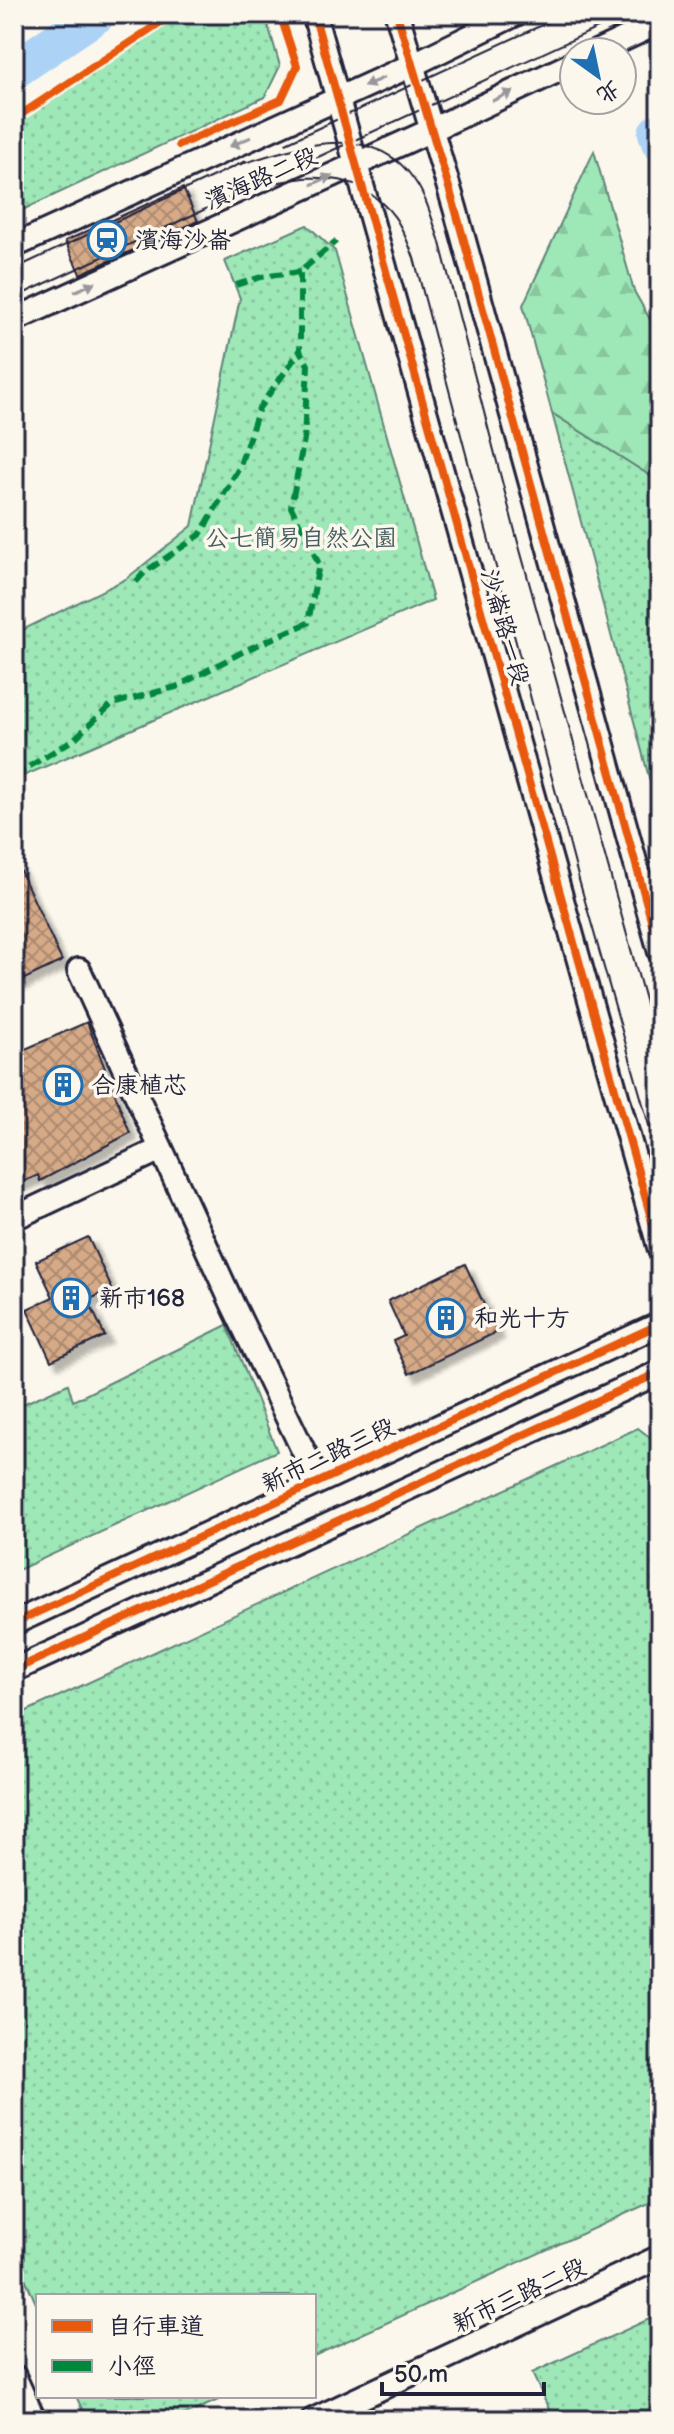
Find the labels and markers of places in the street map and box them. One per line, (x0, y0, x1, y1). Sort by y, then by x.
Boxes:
station icon: 濱海沙崙 (86, 219, 128, 261)
place label: 濱海沙崙 (135, 226, 231, 255)
building icon: 合康植芯 (42, 1064, 84, 1106)
place label: 合康植芯 (91, 1071, 187, 1100)
building icon: 新市168 (50, 1277, 92, 1319)
place label: 新市168 (99, 1284, 185, 1313)
building icon: 和光十方 (425, 1297, 467, 1339)
place label: 和光十方 (474, 1304, 570, 1333)

